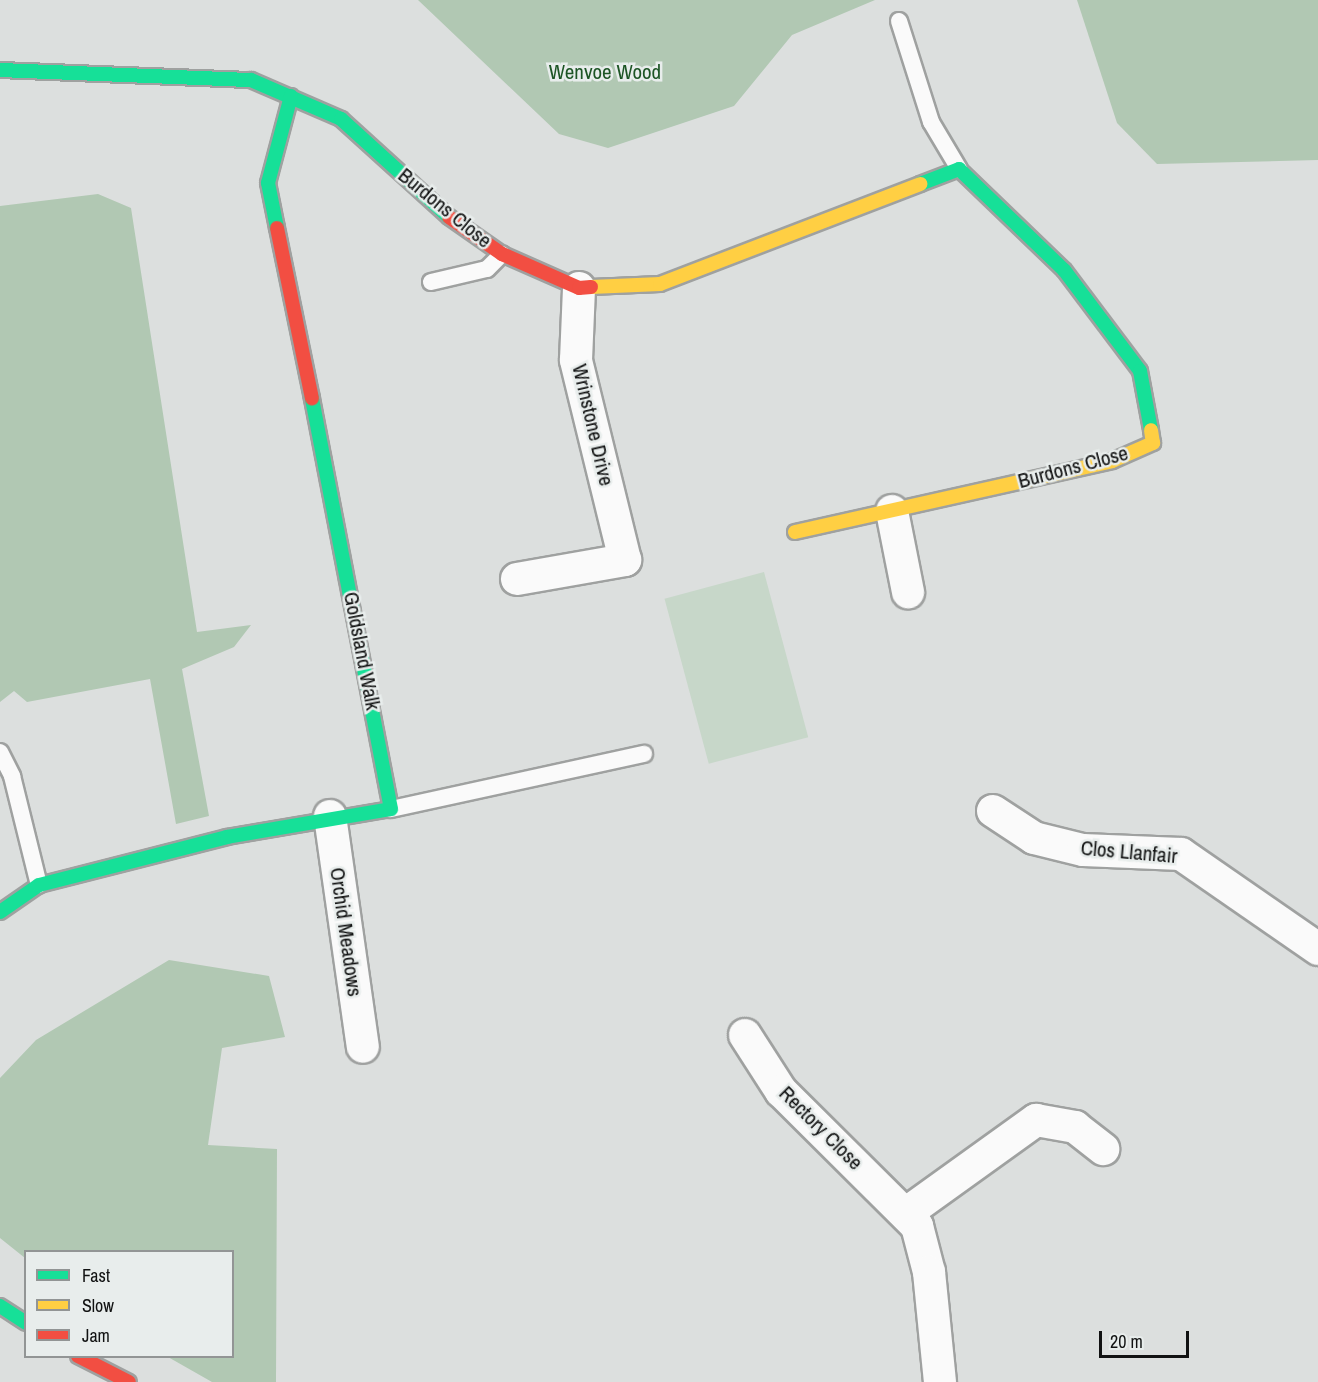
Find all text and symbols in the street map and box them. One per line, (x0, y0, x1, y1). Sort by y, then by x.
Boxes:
park label: Wenvoe Wood (549, 59, 661, 85)
street label: Burdons Close (393, 163, 497, 253)
street label: Wrinstone Drive (567, 362, 619, 488)
street label: Burdons Close (1015, 440, 1131, 494)
street label: Goldsland Walk (338, 590, 386, 712)
street label: Clos Llanfair (1080, 835, 1178, 869)
street label: Orchid Meadows (324, 866, 368, 998)
street label: Rectory Close (774, 1081, 868, 1175)
legend (24, 1250, 234, 1358)
text: Fast (82, 1263, 110, 1288)
text: Slow (82, 1293, 114, 1318)
scale bar (1102, 1319, 1192, 1357)
text: Jam (82, 1323, 110, 1348)
text: 20 m (1110, 1329, 1143, 1354)

